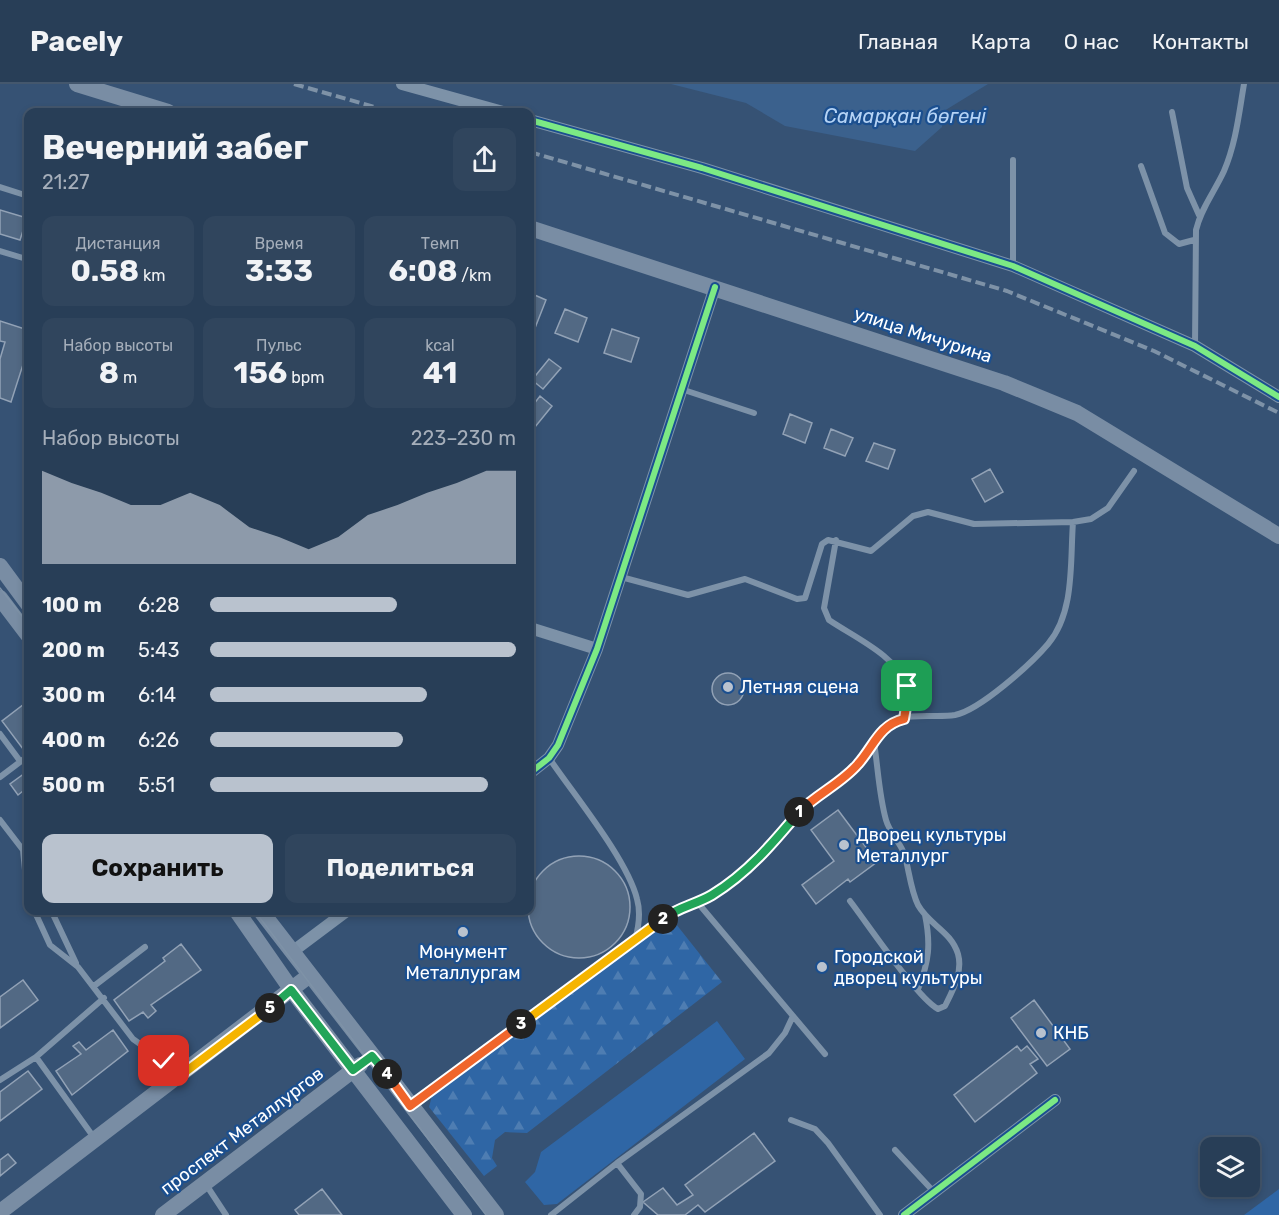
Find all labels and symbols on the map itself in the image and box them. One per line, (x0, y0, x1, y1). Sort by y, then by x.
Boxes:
water label: Самарқан бөгені (824, 104, 987, 128)
street label: улица Мичурина (851, 302, 995, 368)
pin (881, 660, 932, 711)
place label: Летняя сцена (740, 676, 859, 698)
marker: Летняя сцена (721, 680, 735, 694)
pin: 1 (784, 797, 814, 827)
place label: Дворец культуры Металлург (856, 824, 1006, 867)
marker: Дворец культуры Металлург (837, 838, 851, 852)
pin: 2 (648, 904, 678, 934)
marker: Монумент Металлургам (456, 925, 470, 939)
place label: Монумент Металлургам (406, 941, 520, 984)
place label: Городской дворец культуры (834, 946, 983, 989)
marker: Городской дворец культуры (815, 960, 829, 974)
pin: 5 (255, 993, 285, 1023)
pin: 3 (506, 1009, 536, 1039)
place label: КНБ (1053, 1022, 1089, 1044)
marker: КНБ (1034, 1026, 1048, 1040)
pin (138, 1035, 189, 1086)
pin: 4 (372, 1059, 402, 1089)
street label: проспект Металлургов (156, 1062, 328, 1200)

